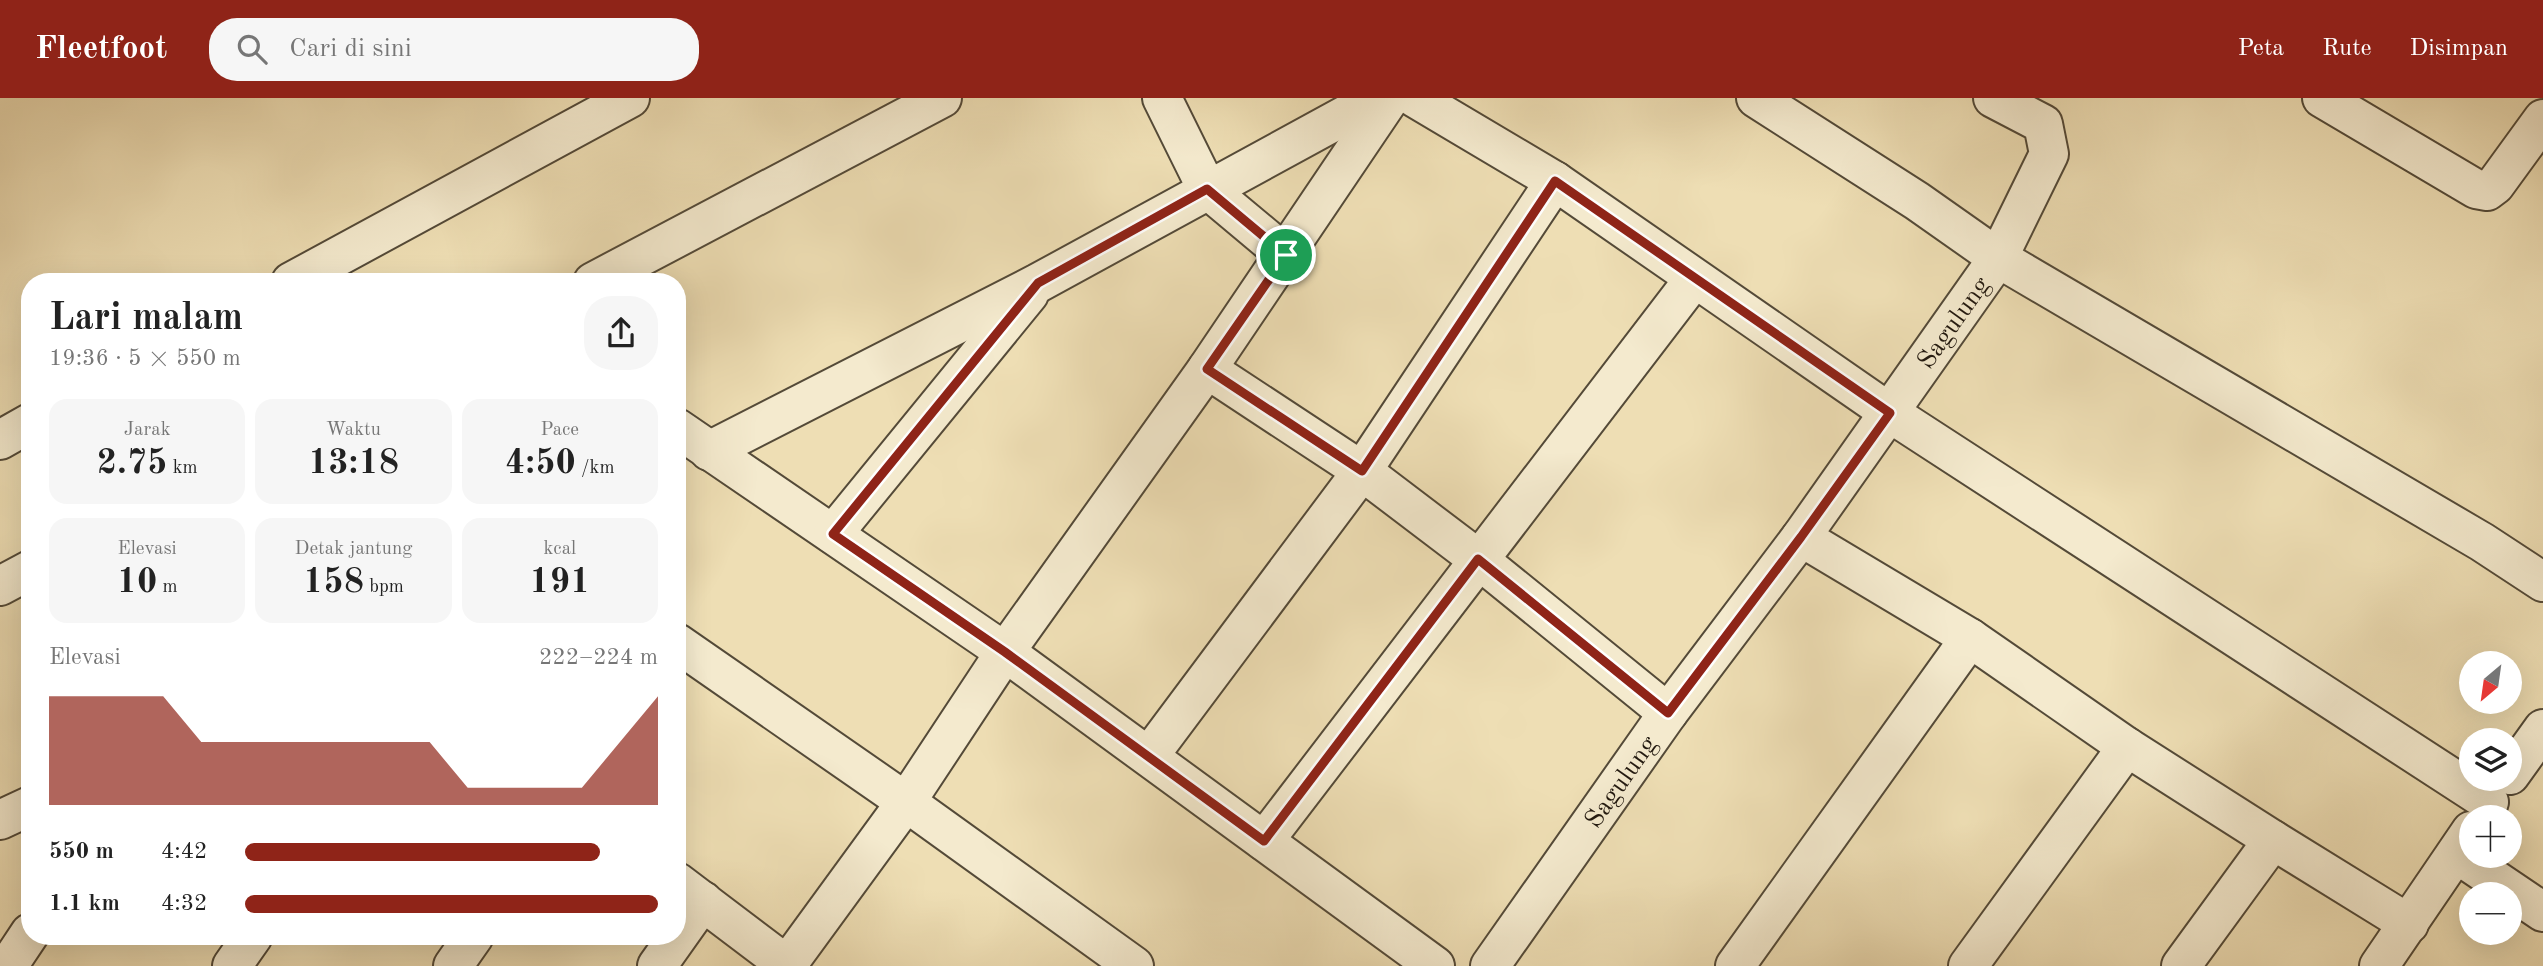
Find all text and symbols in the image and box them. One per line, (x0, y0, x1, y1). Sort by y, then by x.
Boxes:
search box (209, 18, 699, 81)
icon: search (233, 30, 271, 68)
text: Fleetfoot (35, 33, 167, 66)
text: Cari di sini (289, 36, 412, 62)
text: Peta (2238, 37, 2284, 61)
text: Rute (2322, 37, 2372, 61)
text: Disimpan (2410, 37, 2508, 61)
pin (1256, 225, 1316, 285)
icon: arrive (1267, 236, 1305, 274)
street label: Sagulung (1913, 272, 1996, 374)
button: share (584, 296, 658, 370)
text: Lari malam (49, 300, 243, 338)
text: 19:36 · 5 × 550 m (49, 347, 241, 370)
text: Jarak (124, 421, 171, 440)
text: Waktu (326, 421, 381, 440)
text: Pace (541, 421, 579, 440)
text: 2.75 (97, 446, 167, 481)
text: 13:18 (308, 446, 399, 481)
text: 4:50 (505, 446, 576, 481)
text: km (167, 459, 198, 478)
text: /km (576, 459, 615, 478)
text: Elevasi (118, 540, 177, 559)
text: Detak jantung (295, 540, 412, 559)
text: kcal (543, 540, 576, 559)
text: 10 (117, 565, 157, 600)
text: 158 (303, 565, 364, 600)
text: 191 (529, 565, 590, 600)
text: m (157, 578, 178, 597)
text: bpm (364, 578, 404, 597)
text: Elevasi (49, 646, 121, 669)
text: 222–224 m (539, 646, 658, 669)
north arrow (2459, 651, 2522, 714)
map controls (2459, 651, 2522, 945)
button: layers (2459, 728, 2522, 791)
street label: Sagulung (1581, 732, 1663, 833)
button: + (2459, 805, 2522, 868)
text: 550 m (49, 840, 114, 863)
text: 4:42 (161, 840, 207, 863)
button: − (2459, 882, 2522, 945)
text: 1.1 km (49, 892, 120, 915)
text: 4:32 (161, 892, 207, 915)

